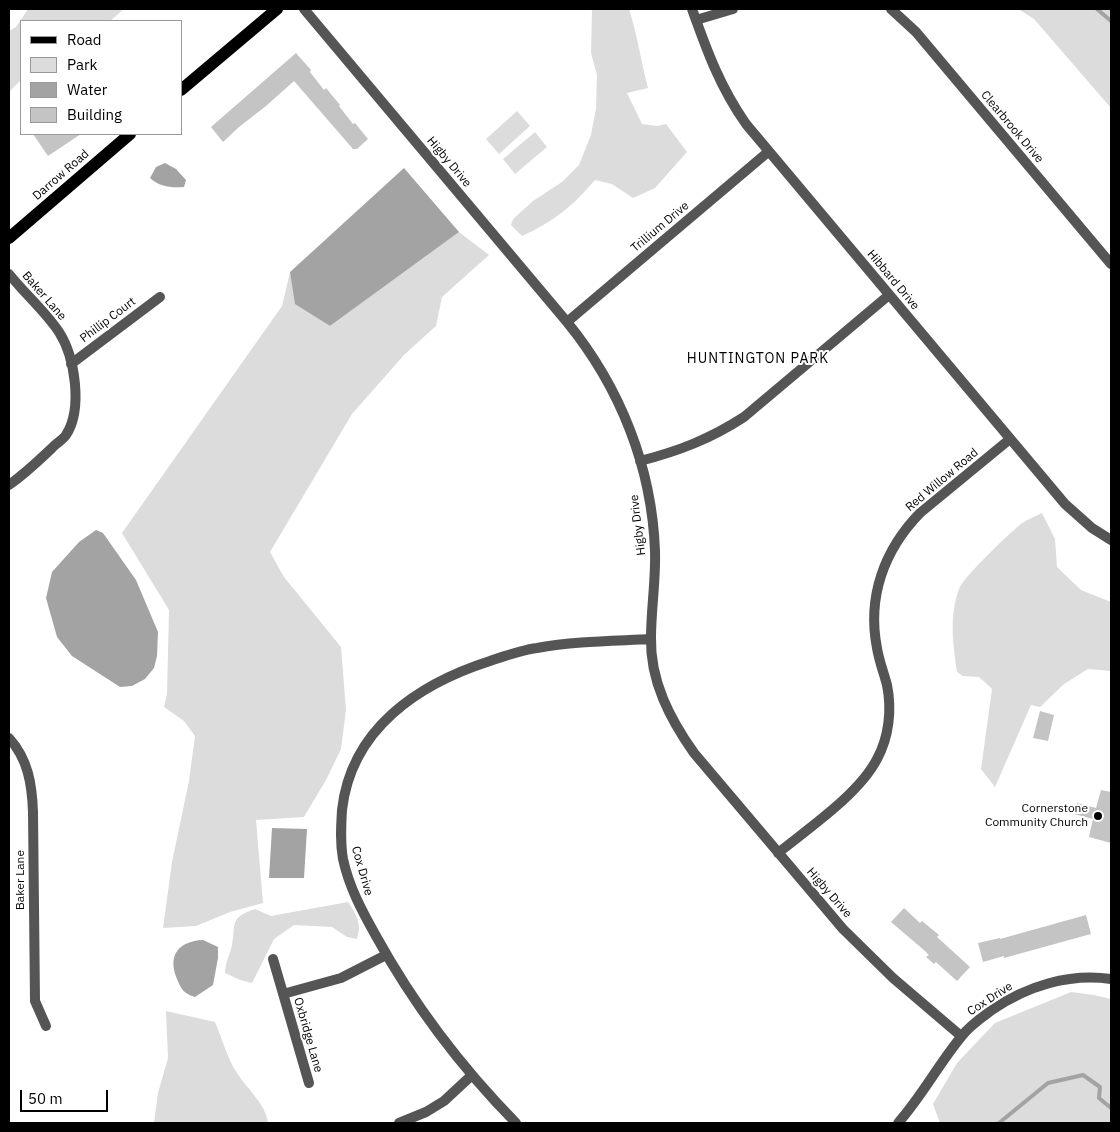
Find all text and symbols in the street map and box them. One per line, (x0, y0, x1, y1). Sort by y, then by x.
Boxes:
legend (20, 20, 182, 135)
text: Road (67, 30, 102, 49)
text: Park (67, 55, 97, 74)
text: Water (67, 80, 107, 99)
street label: Clearbrook Drive (978, 88, 1046, 166)
text: Building (67, 105, 122, 124)
street label: Higby Drive (424, 134, 474, 190)
street label: Darrow Road (30, 147, 92, 203)
street label: Trillium Drive (628, 199, 692, 255)
street label: Hibbard Drive (864, 247, 922, 313)
street label: Baker Lane (19, 269, 69, 323)
street label: Phillip Court (77, 294, 139, 346)
district label: HUNTINGTON PARK (685, 351, 831, 367)
street label: Red Willow Road (903, 445, 981, 515)
street label: Higby Drive (627, 494, 649, 556)
place label: Cornerstone Community Church (985, 802, 1088, 830)
marker: Cornerstone Community Church (1092, 810, 1104, 822)
street label: Cox Drive (348, 845, 376, 897)
street label: Baker Lane (14, 850, 28, 910)
street label: Higby Drive (803, 865, 855, 921)
street label: Cox Drive (965, 979, 1015, 1019)
street label: Oxbridge Lane (290, 996, 326, 1074)
scale bar (22, 1080, 110, 1112)
text: 50 m (28, 1089, 63, 1108)

